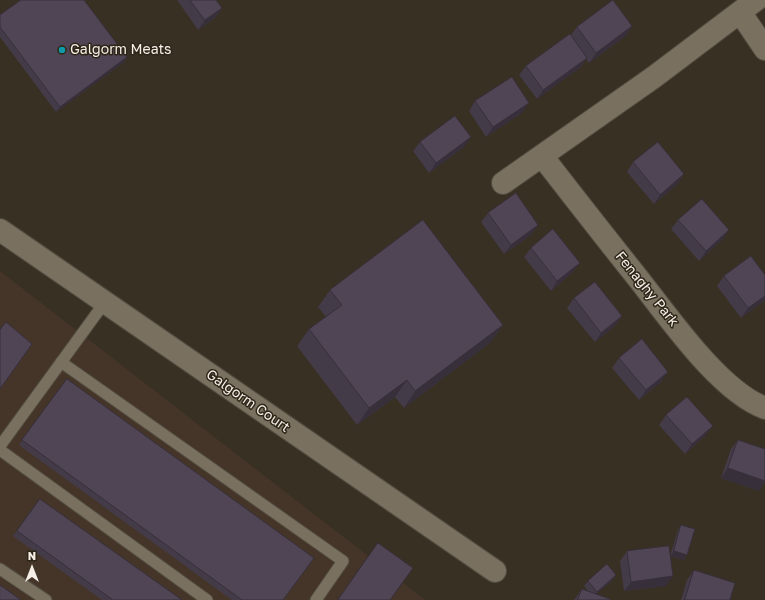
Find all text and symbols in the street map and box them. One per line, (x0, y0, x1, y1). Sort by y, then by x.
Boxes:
place label: Galgorm Meats (70, 42, 171, 58)
marker: Galgorm Meats (57, 45, 67, 55)
street label: Fenaghy Park (612, 248, 682, 330)
street label: Galgorm Court (203, 366, 293, 436)
north arrow (12, 548, 52, 588)
text: N (28, 549, 36, 562)

